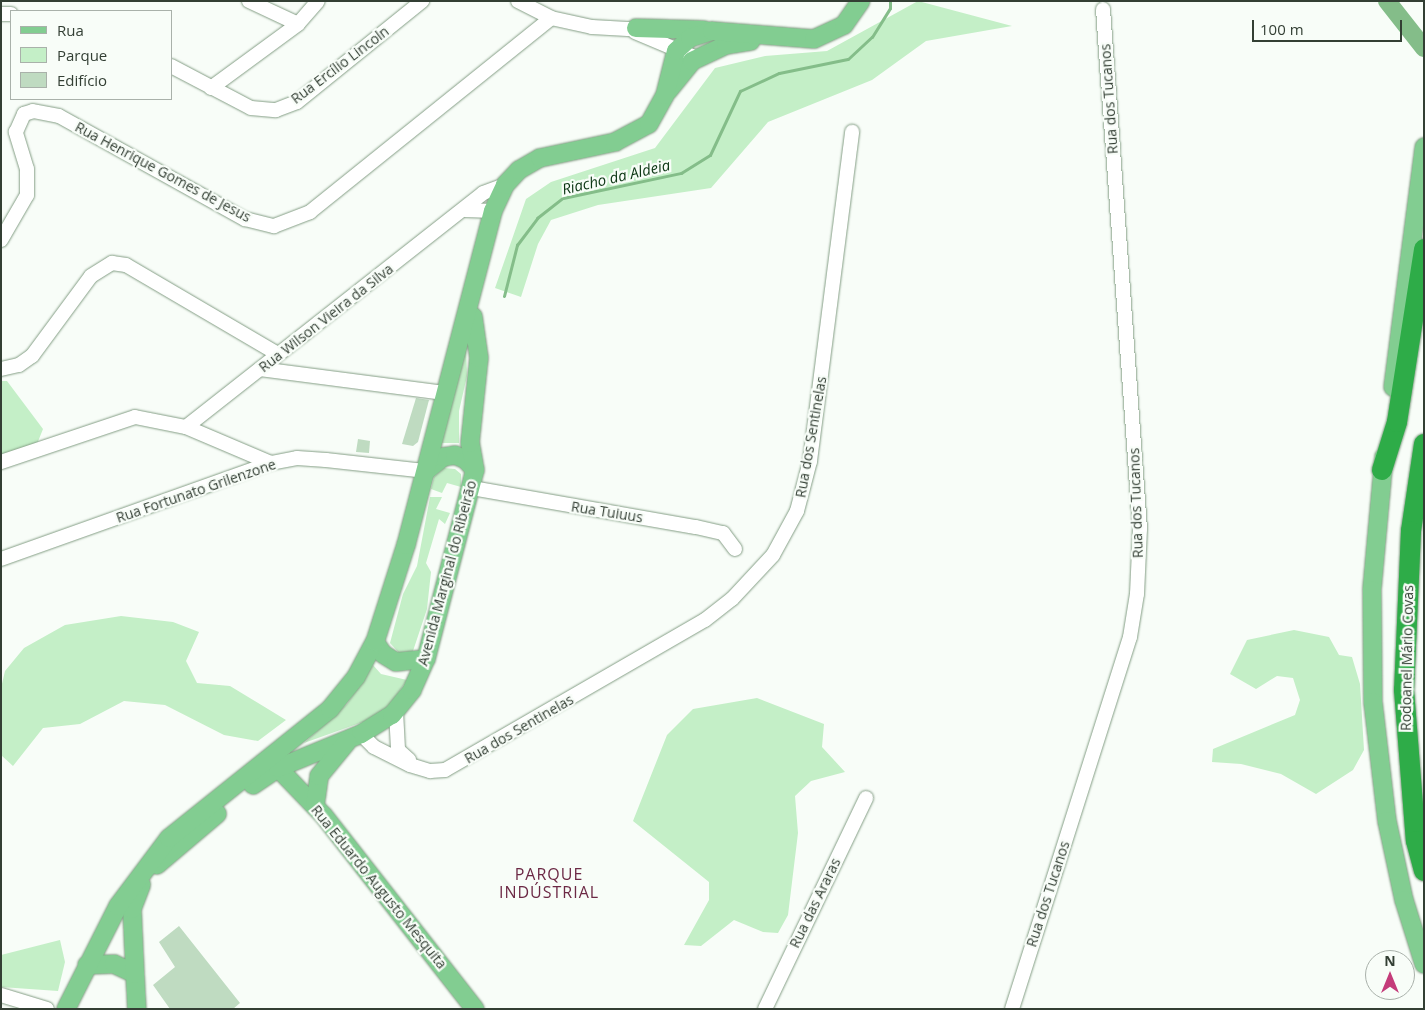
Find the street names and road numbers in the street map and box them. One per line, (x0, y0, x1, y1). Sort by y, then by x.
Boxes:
street label: Rua Ercílio Lincoln (288, 23, 392, 107)
street label: Rua dos Tucanos (1097, 43, 1121, 155)
street label: Rua Henrique Gomes de Jesus (72, 118, 254, 226)
street label: Rua Wilson Vieira da Silva (255, 260, 397, 376)
street label: Rua dos Sentinelas (792, 375, 830, 499)
street label: Rua dos Tucanos (1126, 448, 1146, 558)
street label: Rua Fortunato Grilenzone (114, 456, 278, 526)
street label: Avenida Marginal do Ribeirão (414, 478, 480, 668)
street label: Rua Tuiuus (570, 498, 644, 526)
street label: Rodoanel Mário Covas (1397, 585, 1417, 731)
street label: Rua dos Sentinelas (462, 691, 576, 767)
street label: Rua Eduardo Augusto Mesquita (308, 802, 450, 972)
street label: Rua dos Tucanos (1023, 839, 1073, 949)
street label: Rua das Araras (786, 855, 844, 951)

